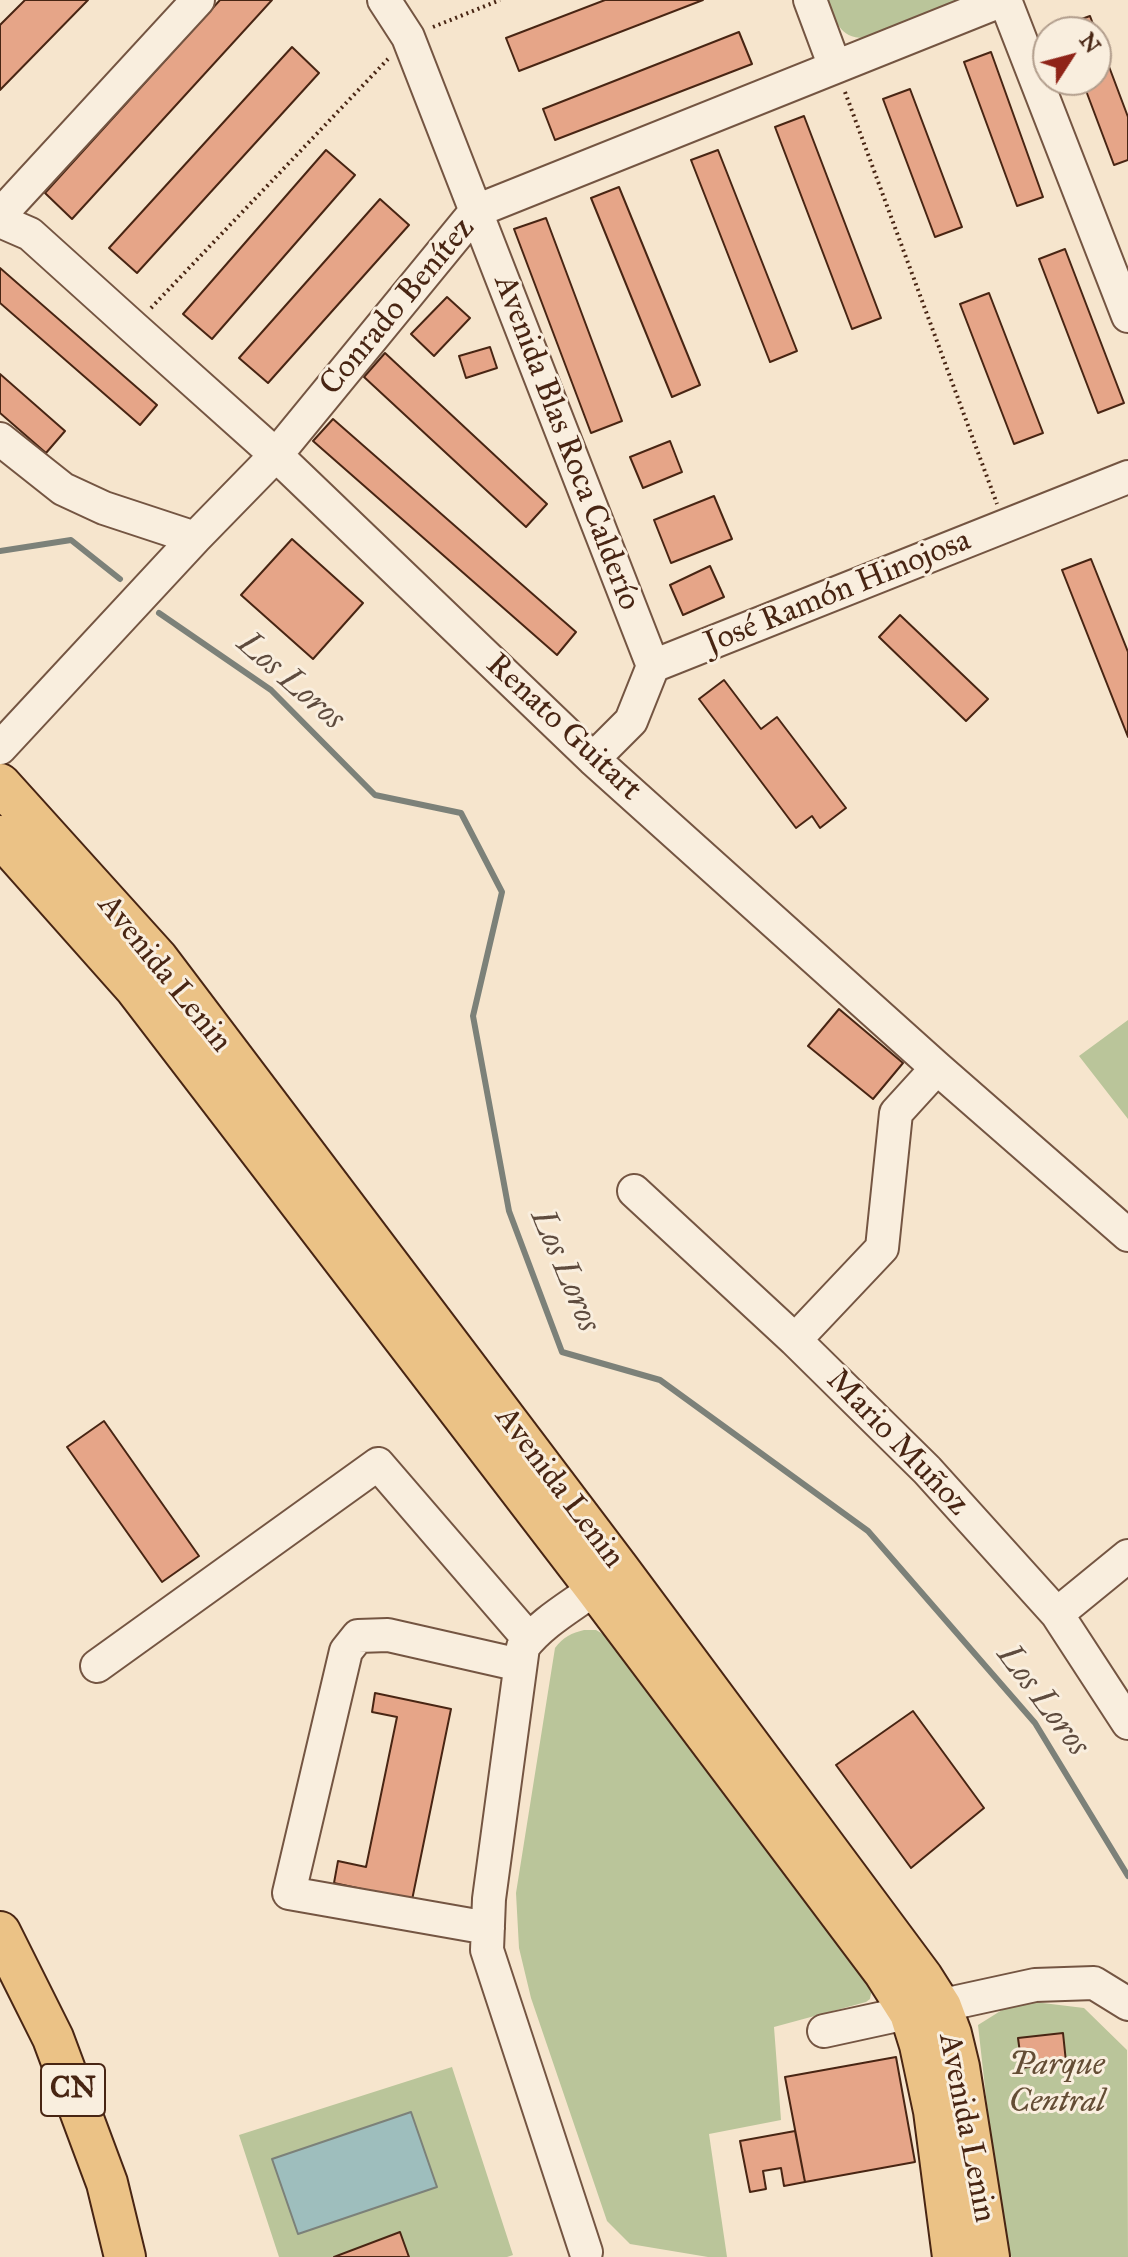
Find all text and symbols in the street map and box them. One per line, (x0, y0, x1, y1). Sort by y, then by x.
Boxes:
north arrow (1032, 16, 1112, 96)
text: N (1074, 27, 1107, 58)
street label: Conrado Benítez (313, 210, 483, 404)
street label: Avenida Blas Roca Calderío (484, 270, 648, 616)
street label: José Ramón Hinojosa (699, 522, 977, 664)
water label: Los Loros (228, 624, 352, 740)
street label: Renato Guitart (477, 646, 649, 810)
street label: Avenida Lenin (89, 888, 239, 1060)
water label: Los Loros (520, 1204, 608, 1338)
street label: Mario Muñoz (818, 1362, 976, 1524)
street label: Avenida Lenin (486, 1400, 632, 1576)
water label: Los Loros (987, 1637, 1097, 1765)
street label: Avenida Lenin (929, 2030, 1003, 2226)
park label: Parque Central (1009, 2047, 1105, 2122)
road number: CN (41, 2064, 105, 2116)

